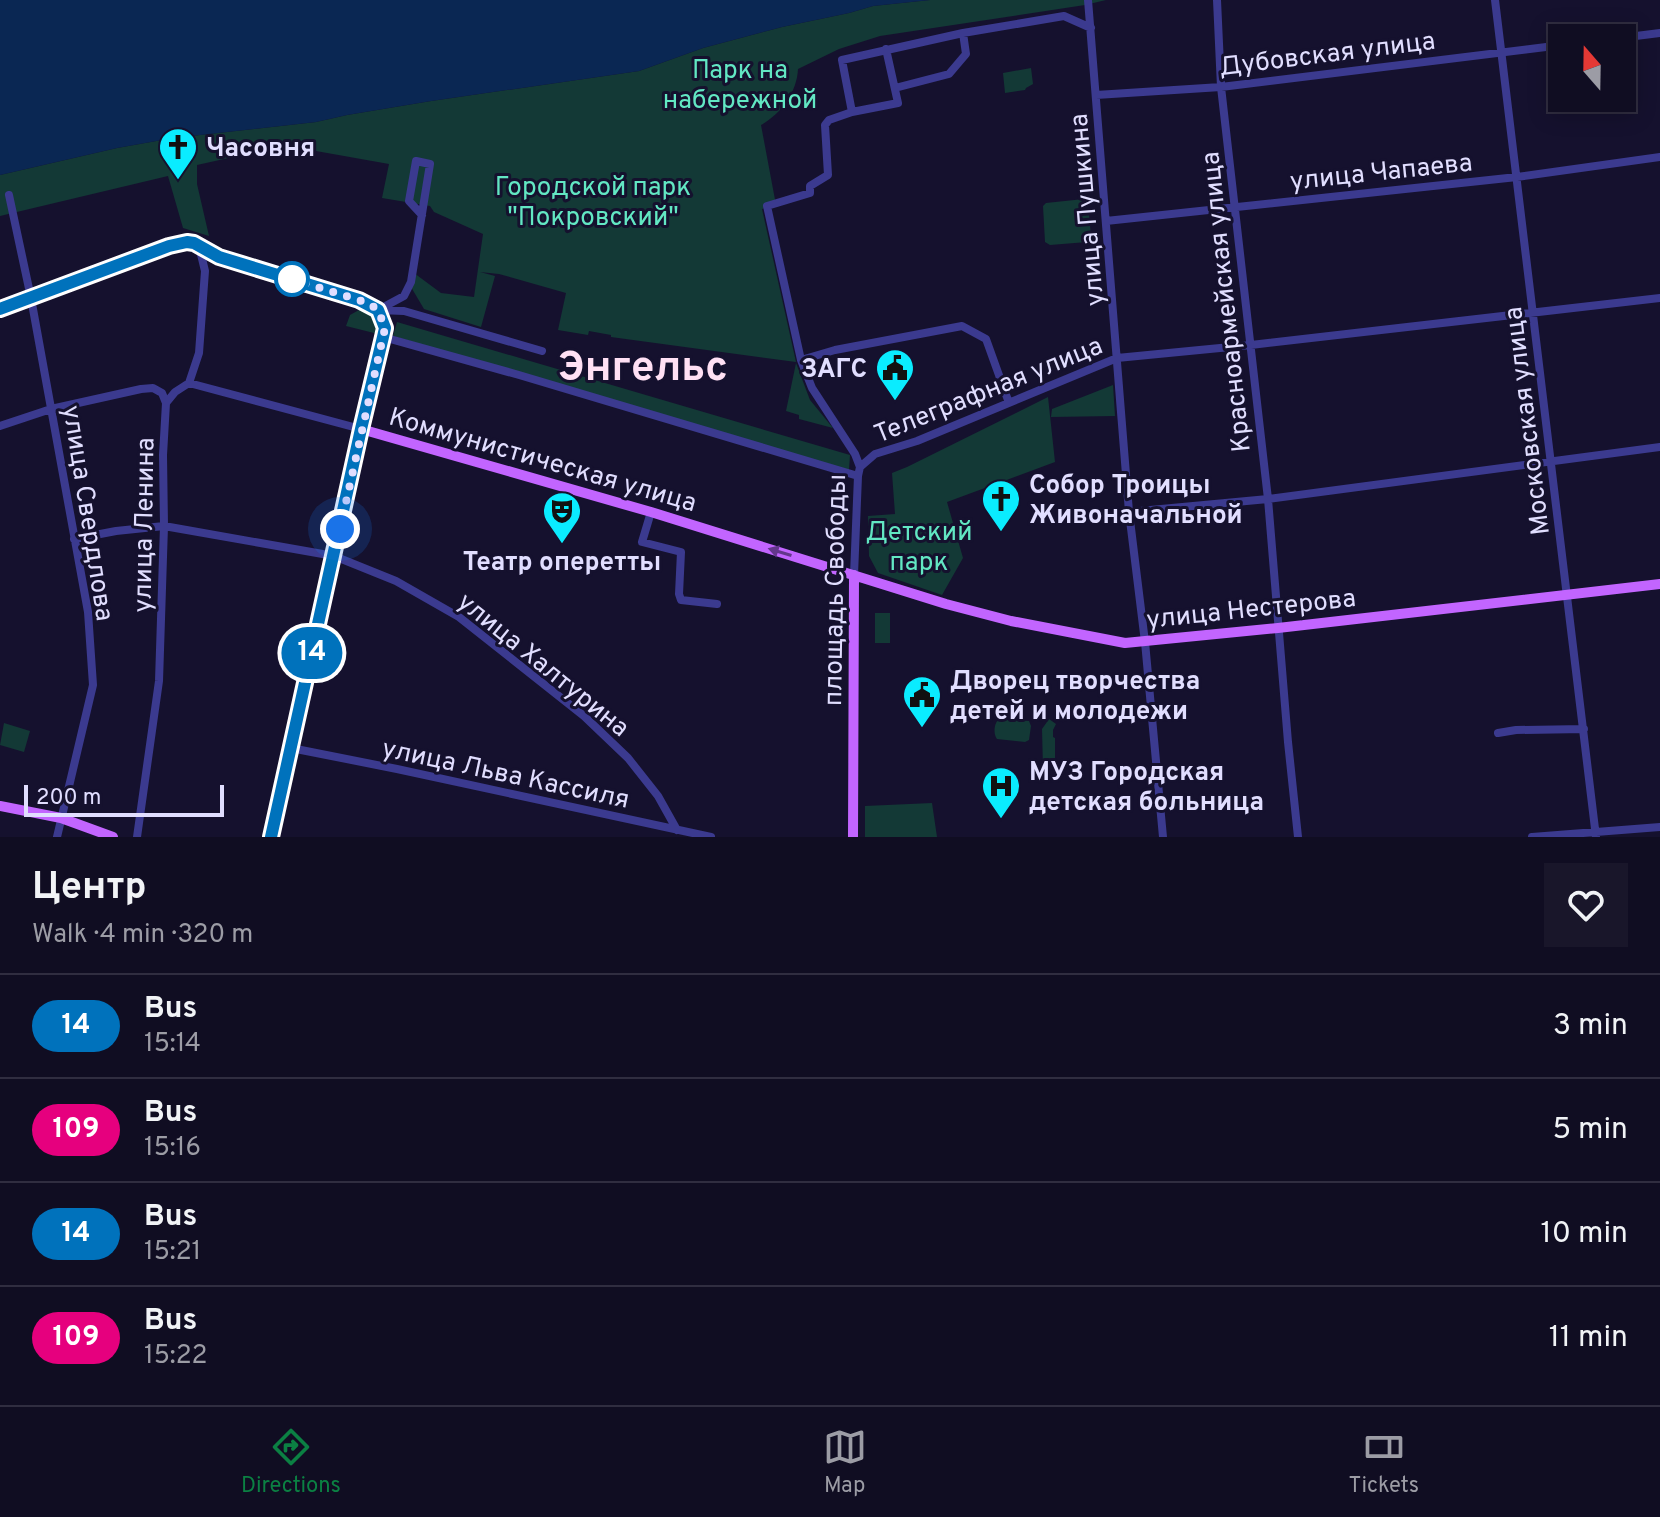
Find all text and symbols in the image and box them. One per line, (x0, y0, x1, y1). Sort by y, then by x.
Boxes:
north arrow (1548, 24, 1636, 112)
map controls (1548, 24, 1636, 112)
street label: Дубовская улица (1217, 26, 1437, 85)
park label: Парк на набережной (663, 55, 817, 118)
street label: улица Пушкина (1064, 112, 1113, 308)
church icon: Часовня (157, 126, 199, 181)
place label: Часовня (206, 133, 315, 166)
street label: улица Чапаева (1288, 147, 1474, 199)
street label: Красноармейская улица (1195, 150, 1260, 454)
park label: Городской парк "Покровский" (495, 172, 691, 235)
unlabelled marker (275, 262, 309, 296)
street label: Московская улица (1498, 305, 1559, 537)
street label: Телеграфная улица (870, 330, 1108, 452)
district label: Энгельс (558, 343, 728, 396)
public building icon: ЗАГС (874, 347, 916, 402)
place label: ЗАГС (801, 354, 867, 387)
street label: Коммунистическая улица (385, 402, 700, 521)
street label: улица Свердлова (53, 403, 120, 624)
street label: улица Ленина (127, 437, 164, 613)
place label: Собор Троицы Живоначальной (1029, 470, 1243, 533)
street label: площадь Свободы (818, 474, 855, 706)
church icon: Собор Троицы Живоначальной (980, 478, 1022, 533)
theatre icon: Театр оперетты (541, 490, 583, 545)
your location (320, 509, 360, 549)
park label: Детский парк (865, 517, 973, 580)
one-way arrow (767, 545, 791, 558)
place label: Театр оперетты (463, 547, 661, 580)
street label: улица Нестерова (1145, 583, 1358, 638)
street label: улица Халтурина (450, 586, 635, 745)
line badge: 14 (276, 627, 348, 679)
text: 14 (297, 635, 327, 671)
place label: Дворец творчества детей и молодежи (950, 666, 1200, 729)
public building icon: Дворец творчества детей и молодежи (901, 674, 943, 729)
street label: улица Льва Кассиля (379, 733, 632, 818)
place label: МУЗ Городская детская больница (1029, 757, 1264, 820)
hospital icon: МУЗ Городская детская больница (980, 765, 1022, 820)
scale bar (24, 781, 224, 817)
text: 200 m (36, 785, 101, 812)
button: heart (1544, 863, 1628, 947)
text: Центр (32, 864, 146, 913)
text: Walk · 4 min · 320 m (32, 919, 253, 952)
text: Bus (144, 991, 197, 1028)
text: 14 (61, 1008, 91, 1044)
text: 3 min (1553, 1008, 1628, 1045)
text: 15:14 (144, 1028, 201, 1061)
text: Bus (144, 1095, 197, 1132)
text: 109 (53, 1112, 99, 1148)
text: 5 min (1552, 1112, 1628, 1149)
text: 15:16 (144, 1132, 201, 1165)
text: Bus (144, 1199, 197, 1236)
text: 14 (61, 1216, 91, 1252)
text: 10 min (1541, 1216, 1628, 1253)
text: 15:21 (144, 1236, 201, 1269)
text: Bus (144, 1303, 197, 1340)
text: 109 (53, 1320, 99, 1356)
text: 11 min (1549, 1320, 1628, 1357)
text: 15:22 (144, 1340, 208, 1373)
tab: Directions (241, 1425, 341, 1500)
tab: Map (823, 1425, 867, 1500)
tab: Tickets (1349, 1425, 1419, 1500)

